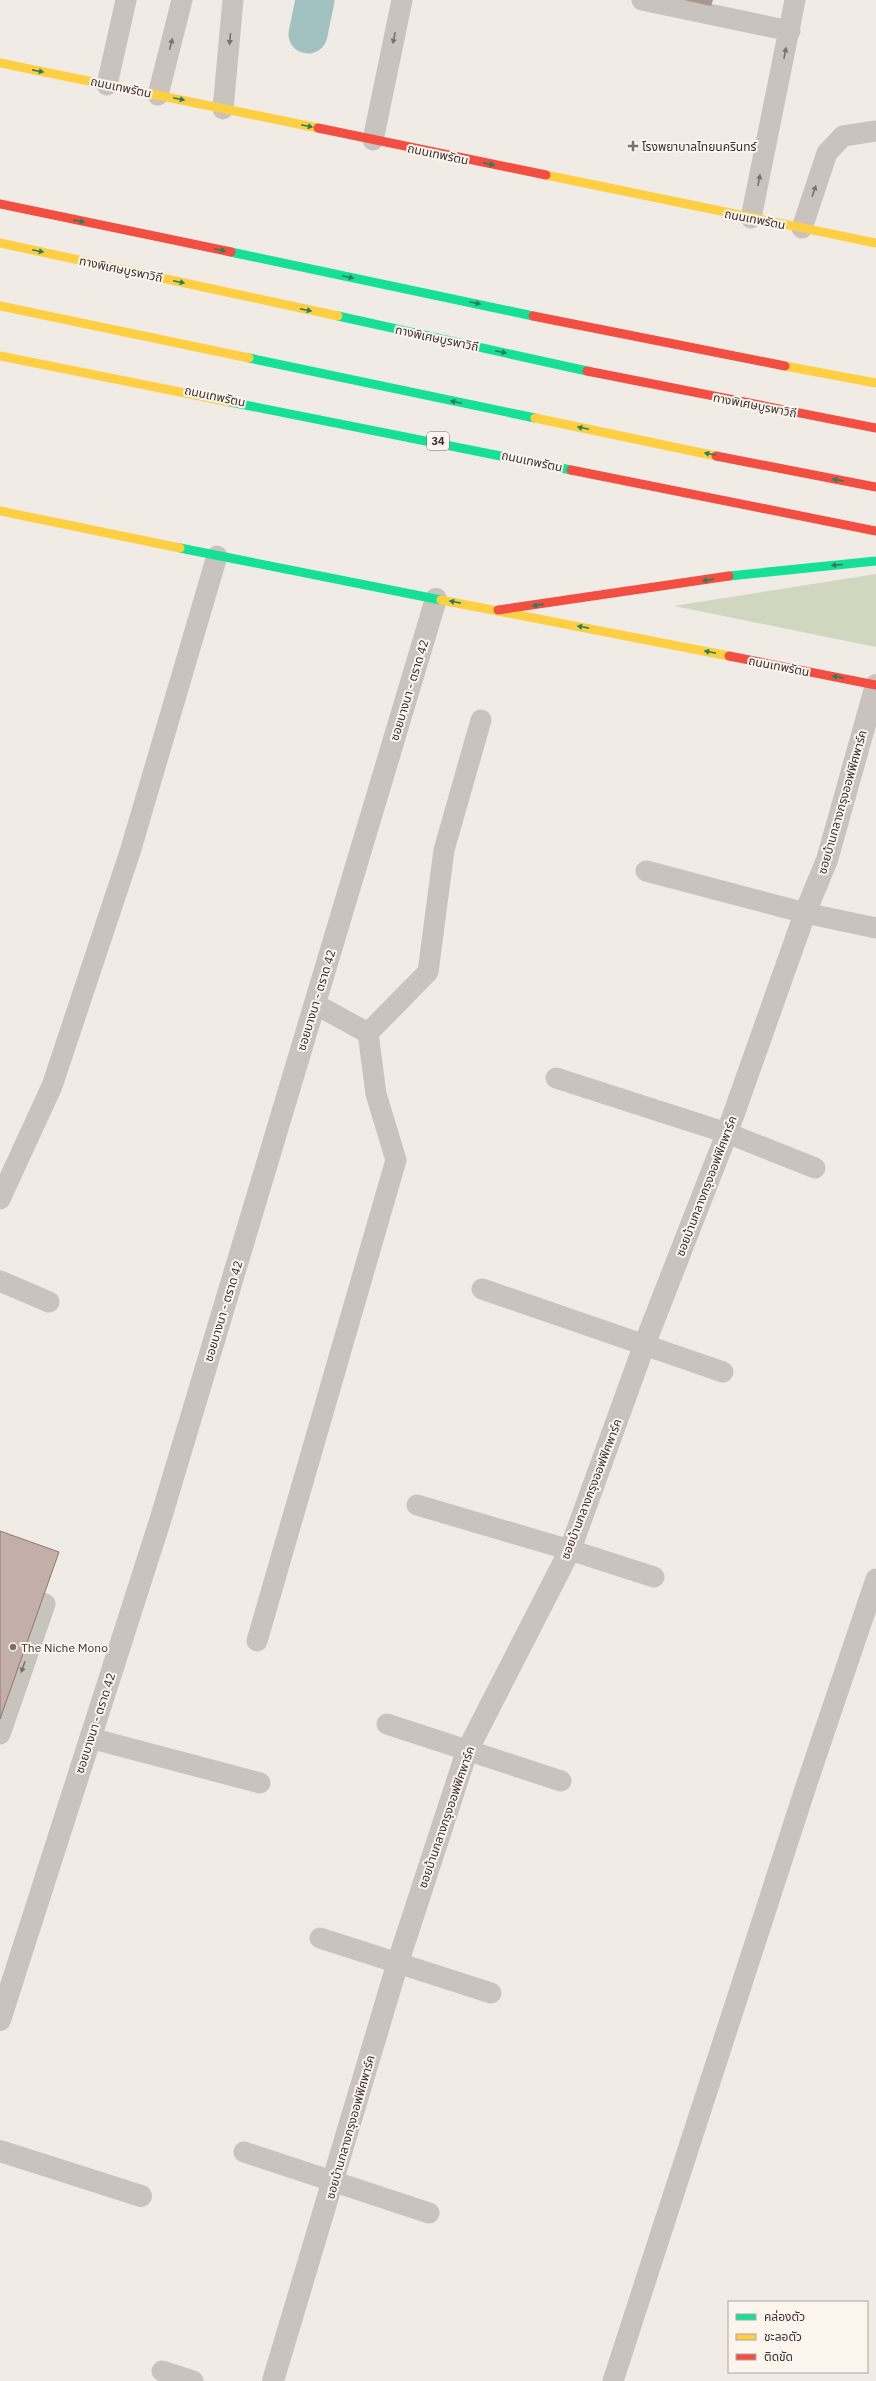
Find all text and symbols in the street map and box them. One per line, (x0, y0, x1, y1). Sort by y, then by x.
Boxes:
one-way arrow (391, 32, 397, 44)
one-way arrow (226, 33, 233, 45)
one-way arrow (168, 37, 174, 49)
one-way arrow (782, 47, 788, 59)
one-way arrow (32, 68, 44, 74)
street label: ถนนเทพรัตน (89, 73, 153, 101)
one-way arrow (173, 97, 186, 103)
one-way arrow (300, 124, 313, 130)
place label: โรงพยาบาลไทยนครินทร์ (642, 139, 757, 154)
street label: ถนนเทพรัตน (406, 140, 470, 168)
marker: โรงพยาบาลไทยนครินทร์ (627, 140, 639, 152)
one-way arrow (483, 162, 495, 168)
one-way arrow (757, 174, 763, 186)
one-way arrow (811, 185, 817, 197)
street label: ถนนเทพรัตน (723, 206, 787, 232)
one-way arrow (73, 218, 85, 224)
one-way arrow (214, 248, 226, 254)
one-way arrow (32, 249, 44, 255)
street label: ทางพิเศษบูรพาวิถี (78, 253, 164, 285)
one-way arrow (341, 274, 354, 280)
one-way arrow (173, 279, 185, 285)
one-way arrow (469, 301, 481, 307)
one-way arrow (300, 307, 312, 313)
street label: ทางพิเศษบูรพาวิถี (394, 322, 480, 354)
one-way arrow (495, 350, 507, 356)
street label: ถนนเทพรัตน (183, 382, 247, 410)
street label: ทางพิเศษบูรพาวิถี (712, 390, 798, 420)
one-way arrow (449, 398, 462, 404)
one-way arrow (577, 425, 589, 431)
road number: 34 (427, 432, 449, 450)
street label: ถนนเทพรัตน (500, 447, 564, 475)
one-way arrow (704, 451, 716, 457)
one-way arrow (832, 476, 844, 482)
one-way arrow (831, 561, 843, 568)
one-way arrow (702, 577, 714, 583)
one-way arrow (449, 599, 461, 605)
one-way arrow (532, 602, 544, 608)
one-way arrow (576, 624, 589, 630)
street label: ซอยบางนา - ตราด 42 (386, 638, 432, 742)
one-way arrow (704, 649, 716, 655)
street label: ถนนเทพรัตน (747, 653, 811, 679)
one-way arrow (832, 674, 844, 680)
street label: ซอยบ้านกลางกรุงออฟฟิศพาร์ค (814, 728, 870, 876)
street label: ซอยบางนา - ตราด 42 (293, 948, 339, 1052)
street label: ซอยบ้านกลางกรุงออฟฟิศพาร์ค (672, 1114, 740, 1258)
street label: ซอยบางนา - ตราด 42 (200, 1259, 246, 1363)
street label: ซอยบ้านกลางกรุงออฟฟิศพาร์ค (557, 1417, 625, 1561)
place label: The Niche Mono (21, 1640, 108, 1655)
marker: The Niche Mono (8, 1642, 18, 1652)
one-way arrow (20, 1661, 26, 1673)
street label: ซอยบางนา - ตราด 42 (72, 1671, 118, 1775)
street label: ซอยบ้านกลางกรุงออฟฟิศพาร์ค (415, 1744, 477, 1890)
street label: ซอยบ้านกลางกรุงออฟฟิศพาร์ค (322, 2053, 378, 2201)
legend (728, 2301, 868, 2373)
text: คล่องตัว (764, 2309, 805, 2324)
text: ชะลอตัว (764, 2329, 802, 2344)
text: ติดขัด (764, 2349, 793, 2364)

